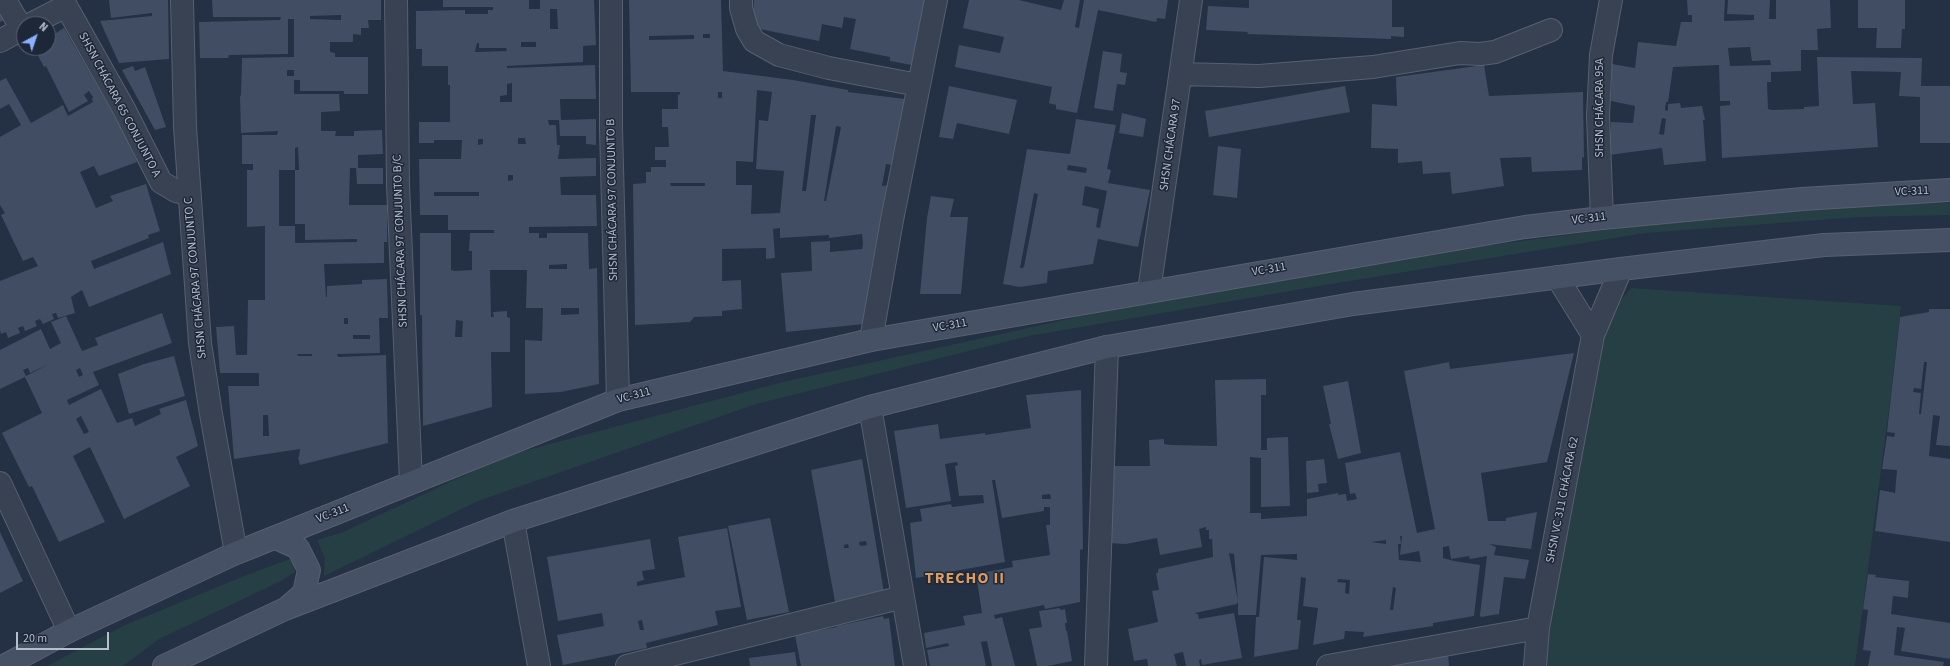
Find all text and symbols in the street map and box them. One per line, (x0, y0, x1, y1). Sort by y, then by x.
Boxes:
north arrow (16, 16, 56, 56)
text: N (36, 19, 51, 35)
street label: SHSN CHÁCARA 65 CONJUNTO A (75, 30, 163, 180)
street label: SHSN CHÁCARA 95A (1593, 58, 1607, 158)
street label: SHSN CHÁCARA 97 (1157, 98, 1185, 192)
street label: SHSN CHÁCARA 97 CONJUNTO B (604, 119, 622, 281)
street label: SHSN CHÁCARA 97 CONJUNTO B/C (391, 154, 411, 328)
street label: VC-311 (1895, 184, 1929, 200)
street label: SHSN CHÁCARA 97 CONJUNTO C (182, 197, 210, 359)
street label: VC-311 (1571, 210, 1607, 228)
street label: VC-311 (1251, 260, 1287, 280)
street label: VC-311 (932, 316, 968, 336)
street label: VC-311 (616, 385, 652, 407)
street label: SHSN VC 311 CHÁCARA 62 (1544, 436, 1582, 564)
street label: VC-311 (314, 501, 352, 527)
district label: TRECHO II (925, 569, 1005, 589)
scale bar (18, 624, 111, 650)
text: 20 m (23, 630, 47, 647)

